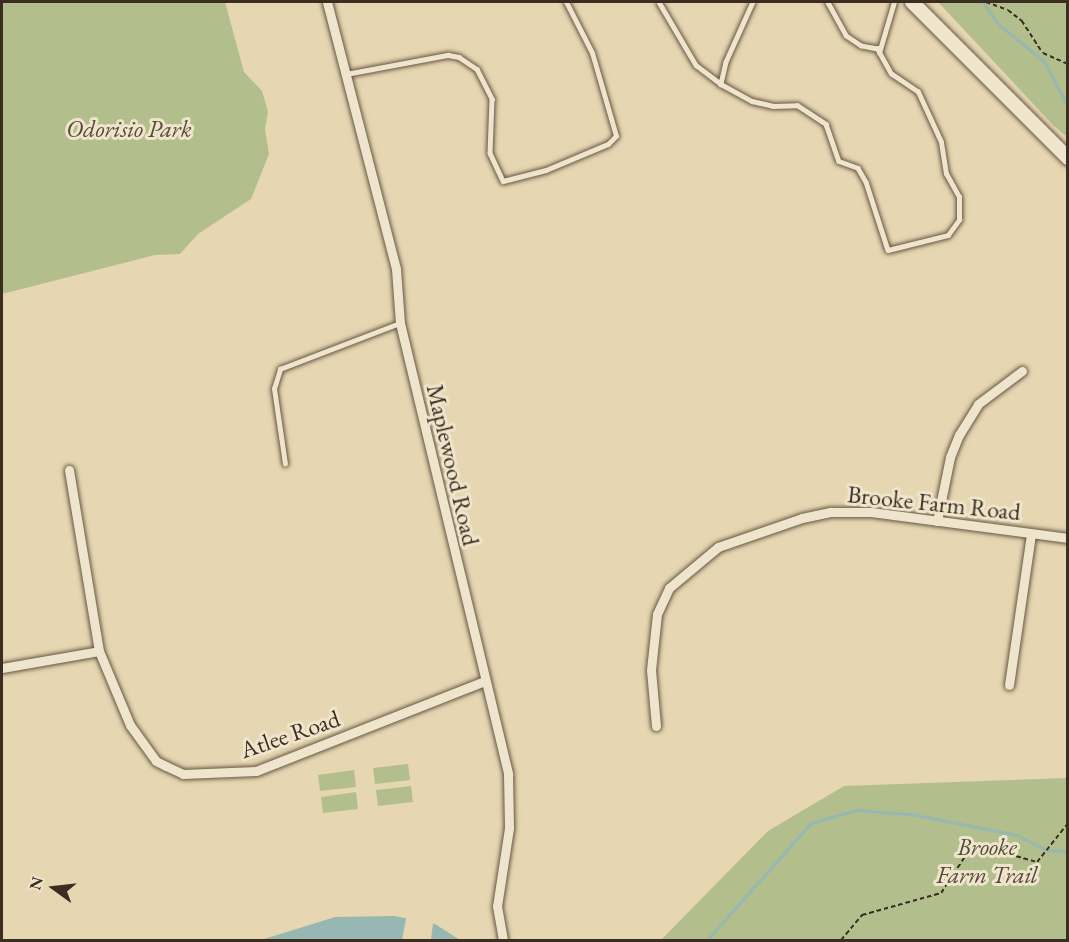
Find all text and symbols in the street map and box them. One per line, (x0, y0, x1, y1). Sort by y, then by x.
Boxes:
park label: Odorisio Park (66, 115, 192, 143)
street label: Maplewood Road (420, 382, 486, 548)
street label: Brooke Farm Road (846, 480, 1022, 526)
street label: Atlee Road (236, 704, 344, 764)
park label: Brooke Farm Trail (936, 833, 1038, 889)
north arrow (24, 858, 84, 918)
text: N (24, 874, 48, 892)

